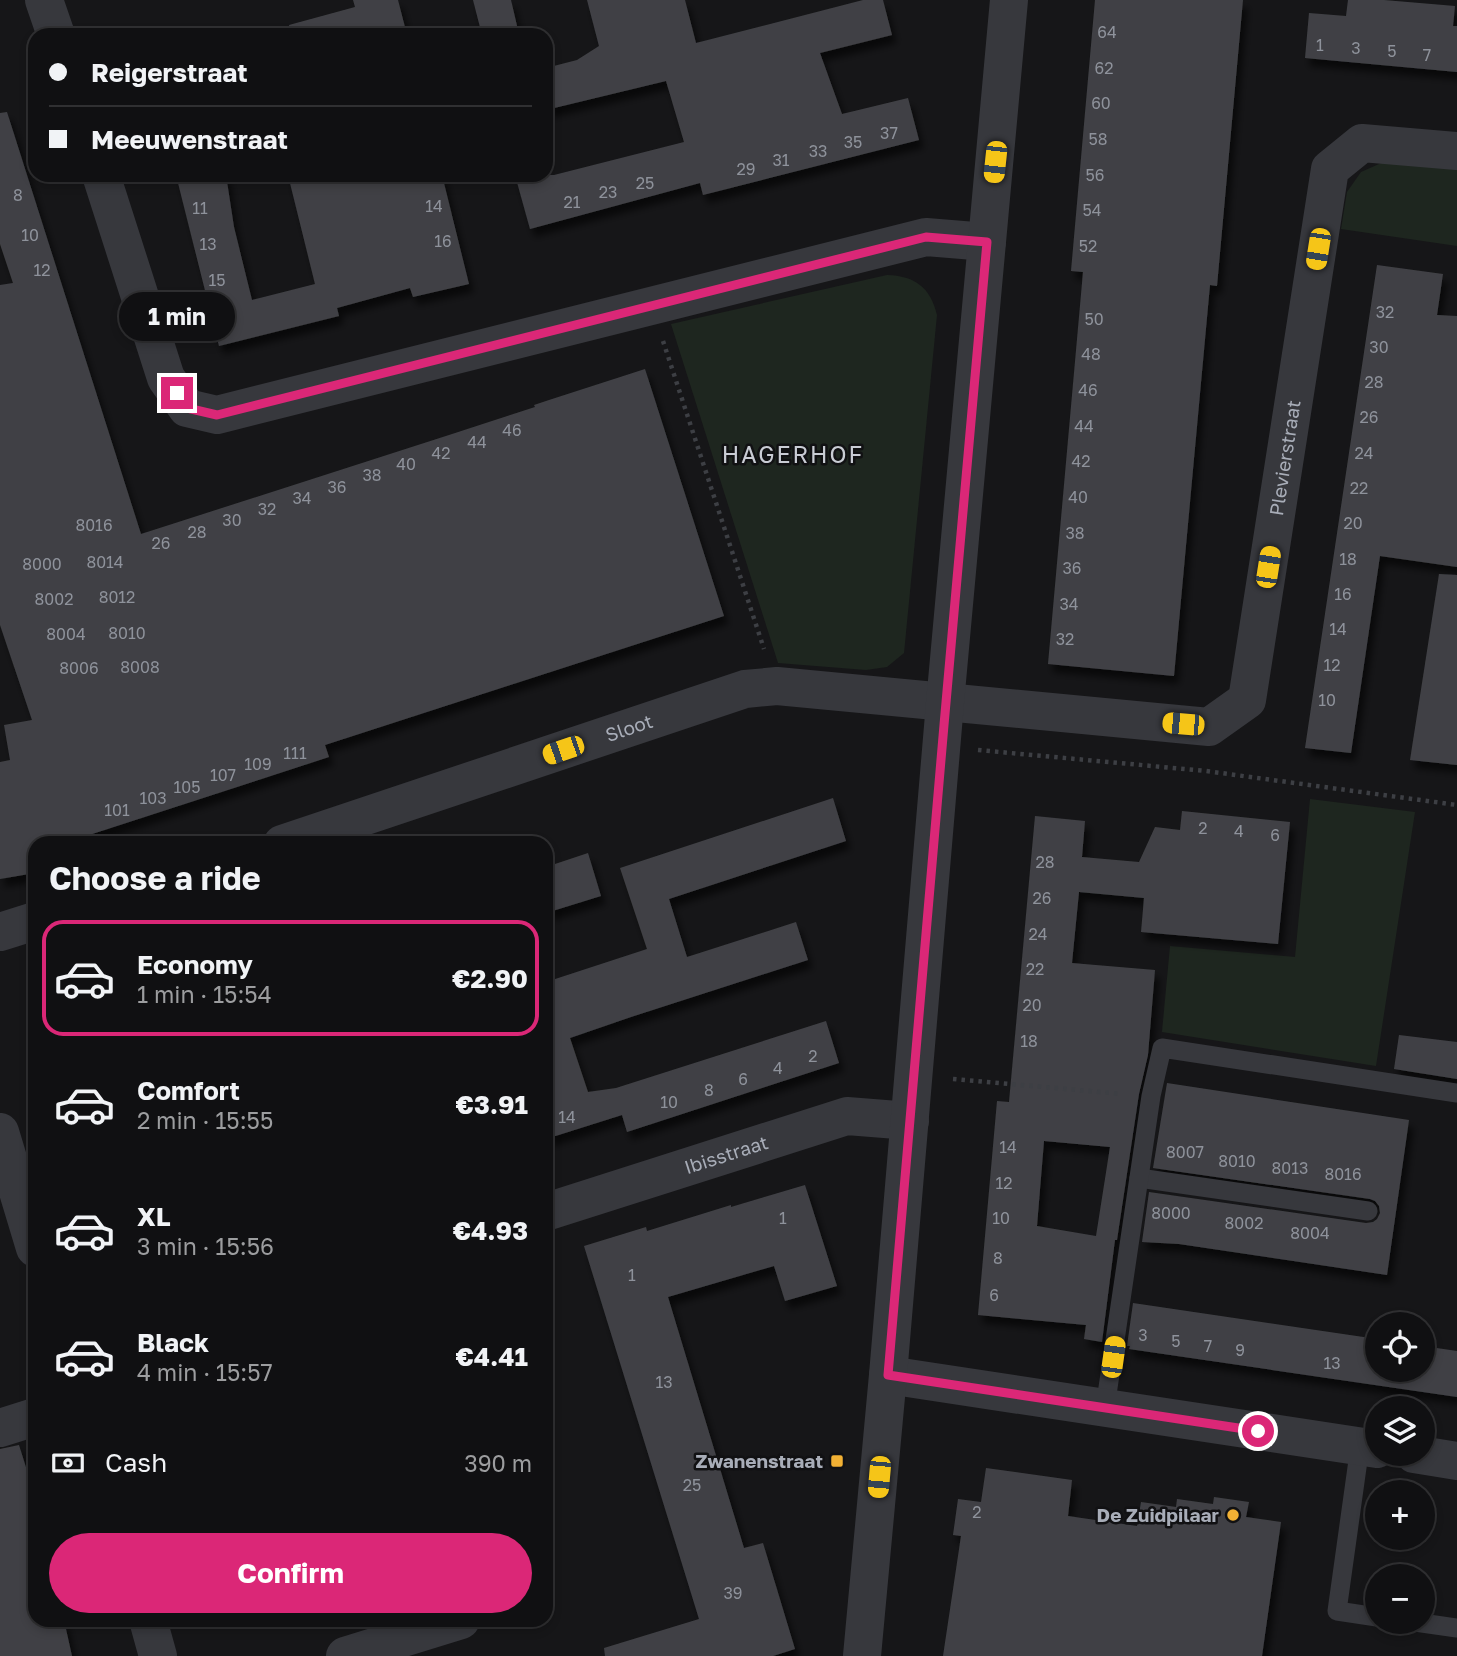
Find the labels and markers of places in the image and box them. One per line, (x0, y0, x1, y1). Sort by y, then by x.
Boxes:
place label: Zwanenstraat (696, 1449, 823, 1472)
marker: Zwanenstraat (829, 1453, 845, 1469)
place label: De Zuidpilaar (1097, 1503, 1220, 1526)
marker: De Zuidpilaar (1225, 1507, 1241, 1523)

